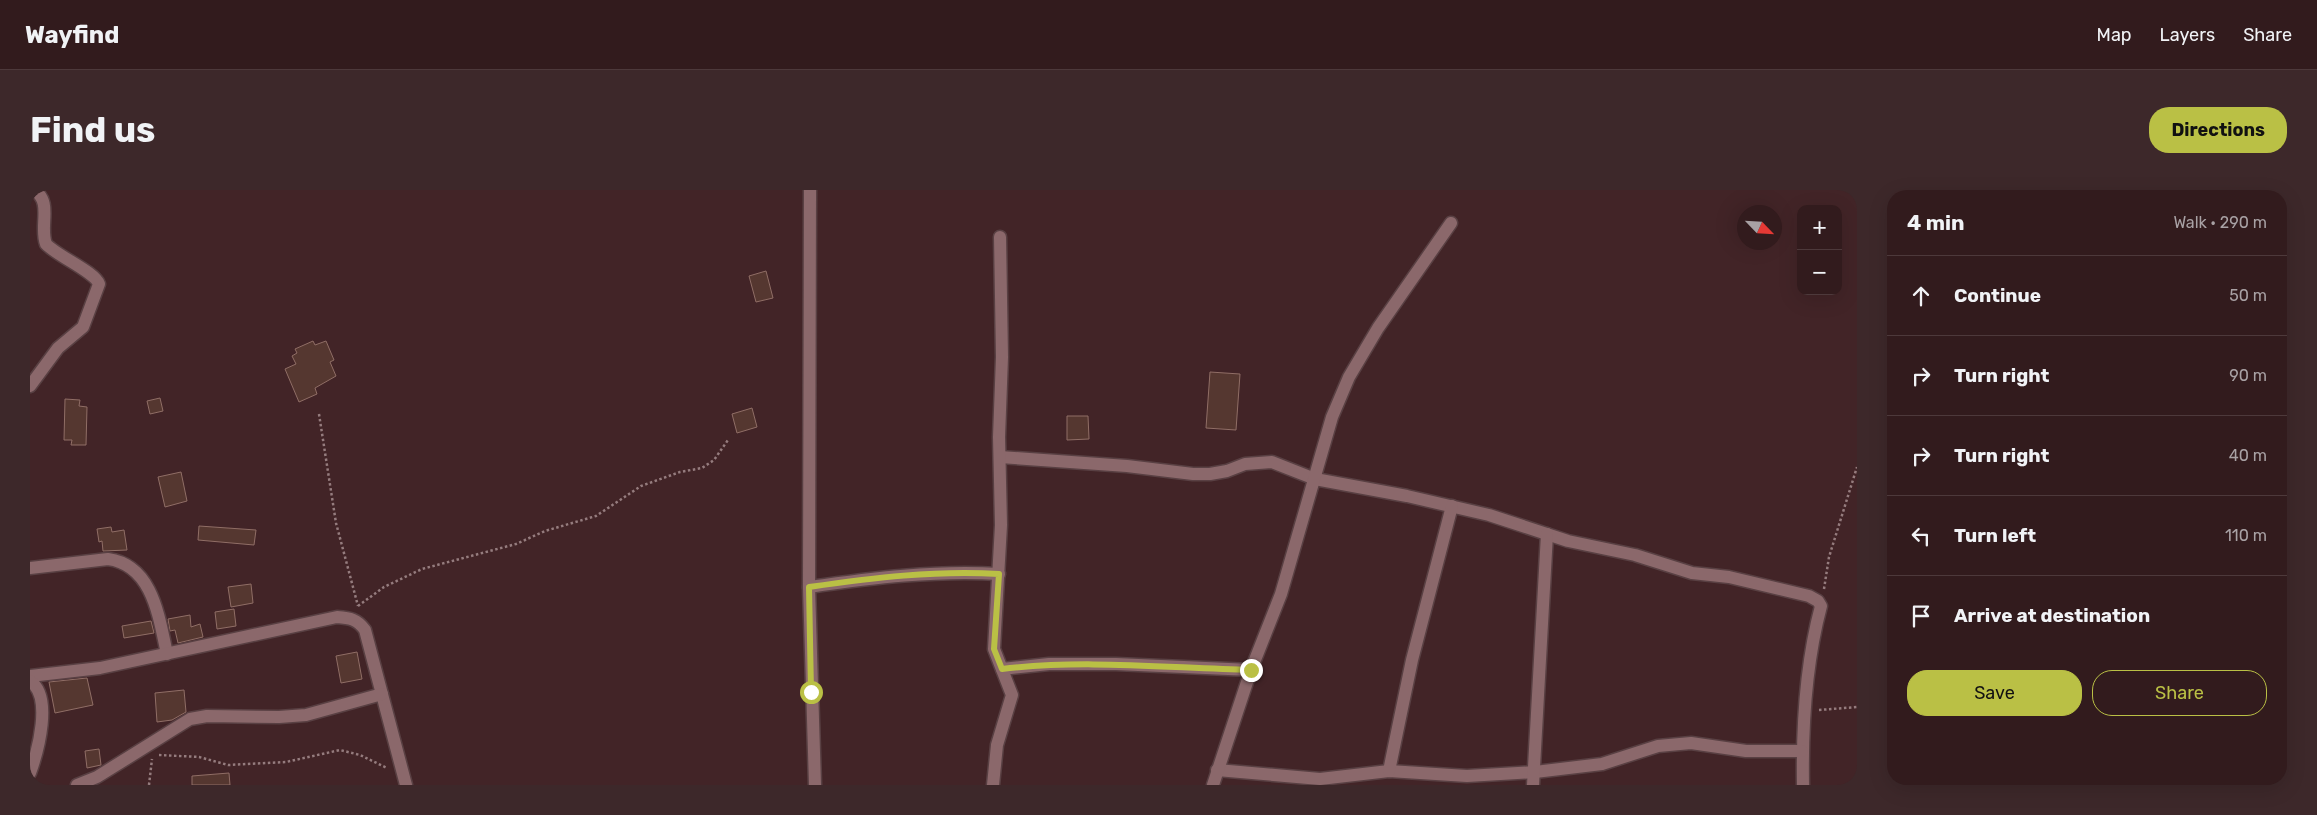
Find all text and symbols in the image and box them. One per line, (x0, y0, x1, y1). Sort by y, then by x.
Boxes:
text: Wayfind (25, 21, 119, 49)
text: Map (2097, 24, 2132, 46)
text: Layers (2160, 24, 2215, 46)
text: Share (2243, 24, 2292, 46)
button: Directions (2149, 107, 2287, 153)
text: Find us (30, 109, 155, 151)
north arrow (1737, 205, 1782, 250)
map controls (1797, 205, 1842, 295)
button: + (1797, 205, 1842, 250)
text: 4 min (1907, 210, 1965, 235)
text: Walk · 290 m (2173, 213, 2267, 232)
button: − (1797, 250, 1842, 295)
icon: ahead (1907, 282, 1935, 310)
text: Continue (1954, 284, 2041, 307)
text: 50 m (2229, 286, 2267, 305)
icon: right (1907, 362, 1935, 390)
text: Turn right (1954, 364, 2049, 387)
text: 90 m (2229, 366, 2267, 385)
icon: right (1907, 442, 1935, 470)
text: Turn right (1954, 444, 2049, 467)
text: 40 m (2229, 446, 2267, 465)
icon: left (1907, 522, 1935, 550)
text: Turn left (1954, 524, 2036, 547)
text: 110 m (2225, 526, 2267, 545)
icon: arrive (1907, 602, 1935, 630)
text: Arrive at destination (1954, 604, 2150, 627)
route end (1240, 659, 1263, 682)
button: Save (1907, 670, 2082, 716)
button: Share (2092, 670, 2267, 716)
route start (800, 681, 823, 704)

